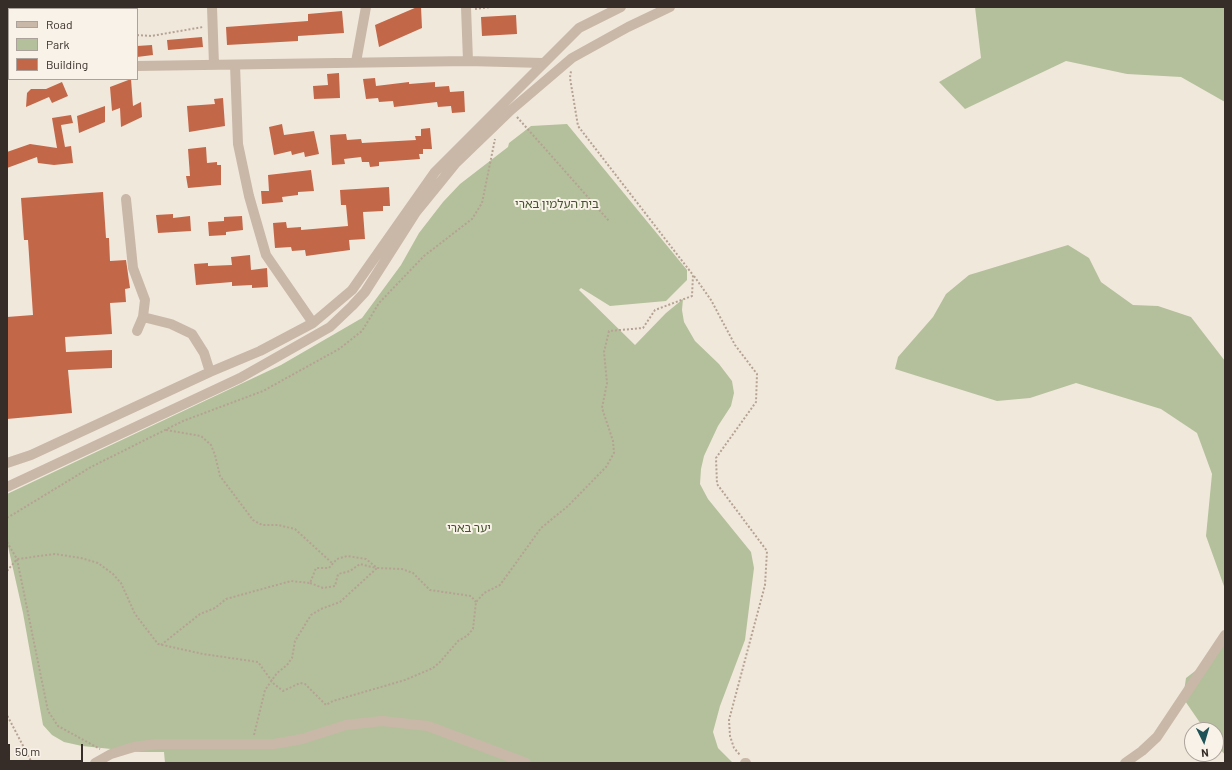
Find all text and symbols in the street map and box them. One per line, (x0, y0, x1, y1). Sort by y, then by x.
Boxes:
legend (8, 8, 138, 80)
text: Road (46, 17, 73, 31)
text: Park (46, 37, 70, 51)
text: Building (46, 57, 88, 71)
park label: בית העלמין בארי (515, 197, 599, 211)
park label: יער בארי (447, 521, 491, 535)
north arrow (1184, 722, 1224, 762)
scale bar (10, 736, 85, 762)
text: 50 m (15, 744, 40, 758)
text: N (1201, 747, 1209, 760)

